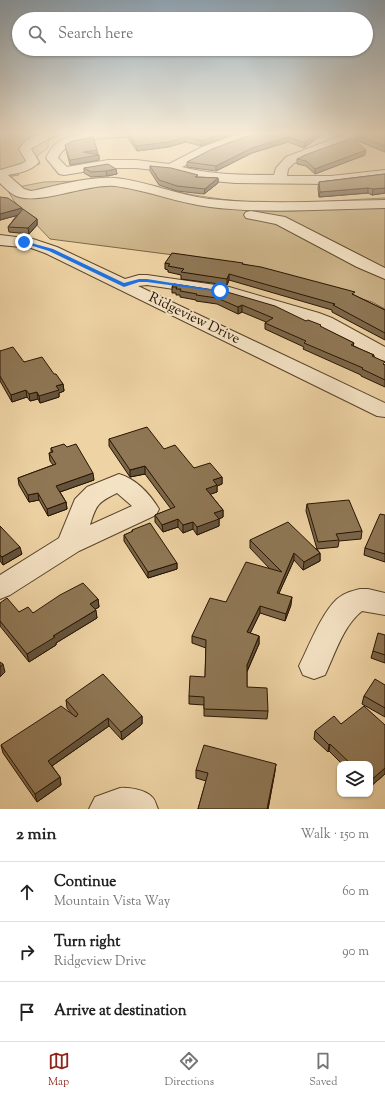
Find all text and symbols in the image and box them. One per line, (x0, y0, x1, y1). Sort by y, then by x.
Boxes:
search box (12, 12, 373, 56)
icon: search (26, 23, 48, 45)
text: Search here (58, 24, 133, 45)
route end (15, 233, 33, 251)
route start (211, 282, 229, 300)
street label: Ridgeview Drive (145, 288, 243, 350)
map controls (337, 761, 373, 797)
button: layers (337, 761, 373, 797)
text: 2 min (16, 823, 57, 847)
text: Walk · 150 m (300, 826, 369, 844)
text: Continue (54, 872, 116, 893)
icon: ahead (16, 881, 38, 903)
text: 60 m (342, 883, 369, 901)
text: Mountain Vista Way (54, 893, 170, 911)
text: Turn right (54, 932, 120, 953)
icon: right (16, 941, 38, 963)
text: 90 m (342, 943, 369, 961)
text: Ridgeview Drive (54, 953, 146, 971)
icon: arrive (16, 1001, 38, 1023)
text: Arrive at destination (54, 1001, 187, 1022)
tab: Map (48, 1050, 70, 1090)
tab: Directions (165, 1050, 214, 1090)
tab: Saved (309, 1050, 337, 1090)

